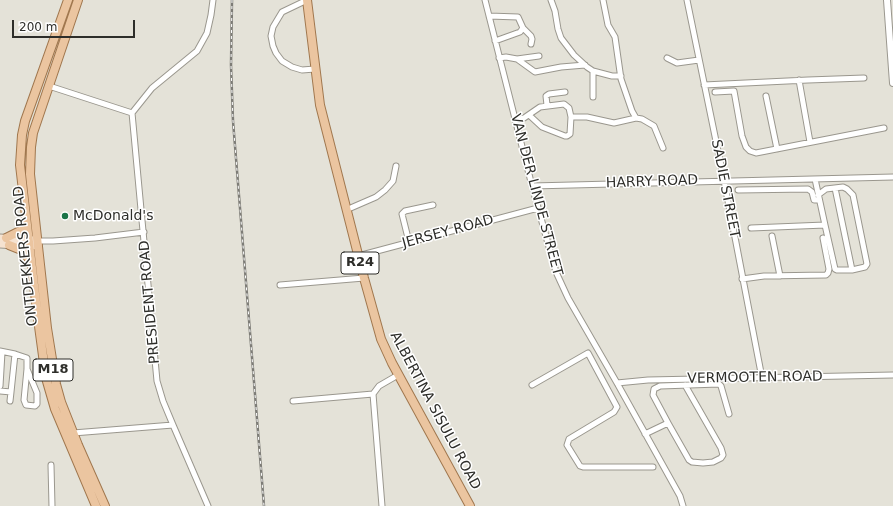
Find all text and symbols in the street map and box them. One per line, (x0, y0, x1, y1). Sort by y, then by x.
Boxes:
scale bar (14, 12, 137, 38)
text: 200 m (19, 20, 57, 34)
street label: VAN DER LINDE STREET (506, 112, 566, 278)
street label: SADIE STREET (707, 138, 743, 240)
street label: HARRY ROAD (605, 172, 699, 192)
street label: ONTDEKKERS ROAD (10, 185, 42, 327)
place label: McDonald's (73, 208, 153, 224)
marker: McDonald's (60, 211, 70, 221)
street label: JERSEY ROAD (400, 212, 496, 252)
street label: PRESIDENT ROAD (136, 240, 164, 364)
road number: R24 (341, 252, 379, 274)
street label: ALBERTINA SISULU ROAD (386, 329, 484, 493)
road number: M18 (33, 359, 73, 381)
street label: VERMOOTEN ROAD (687, 368, 823, 388)

